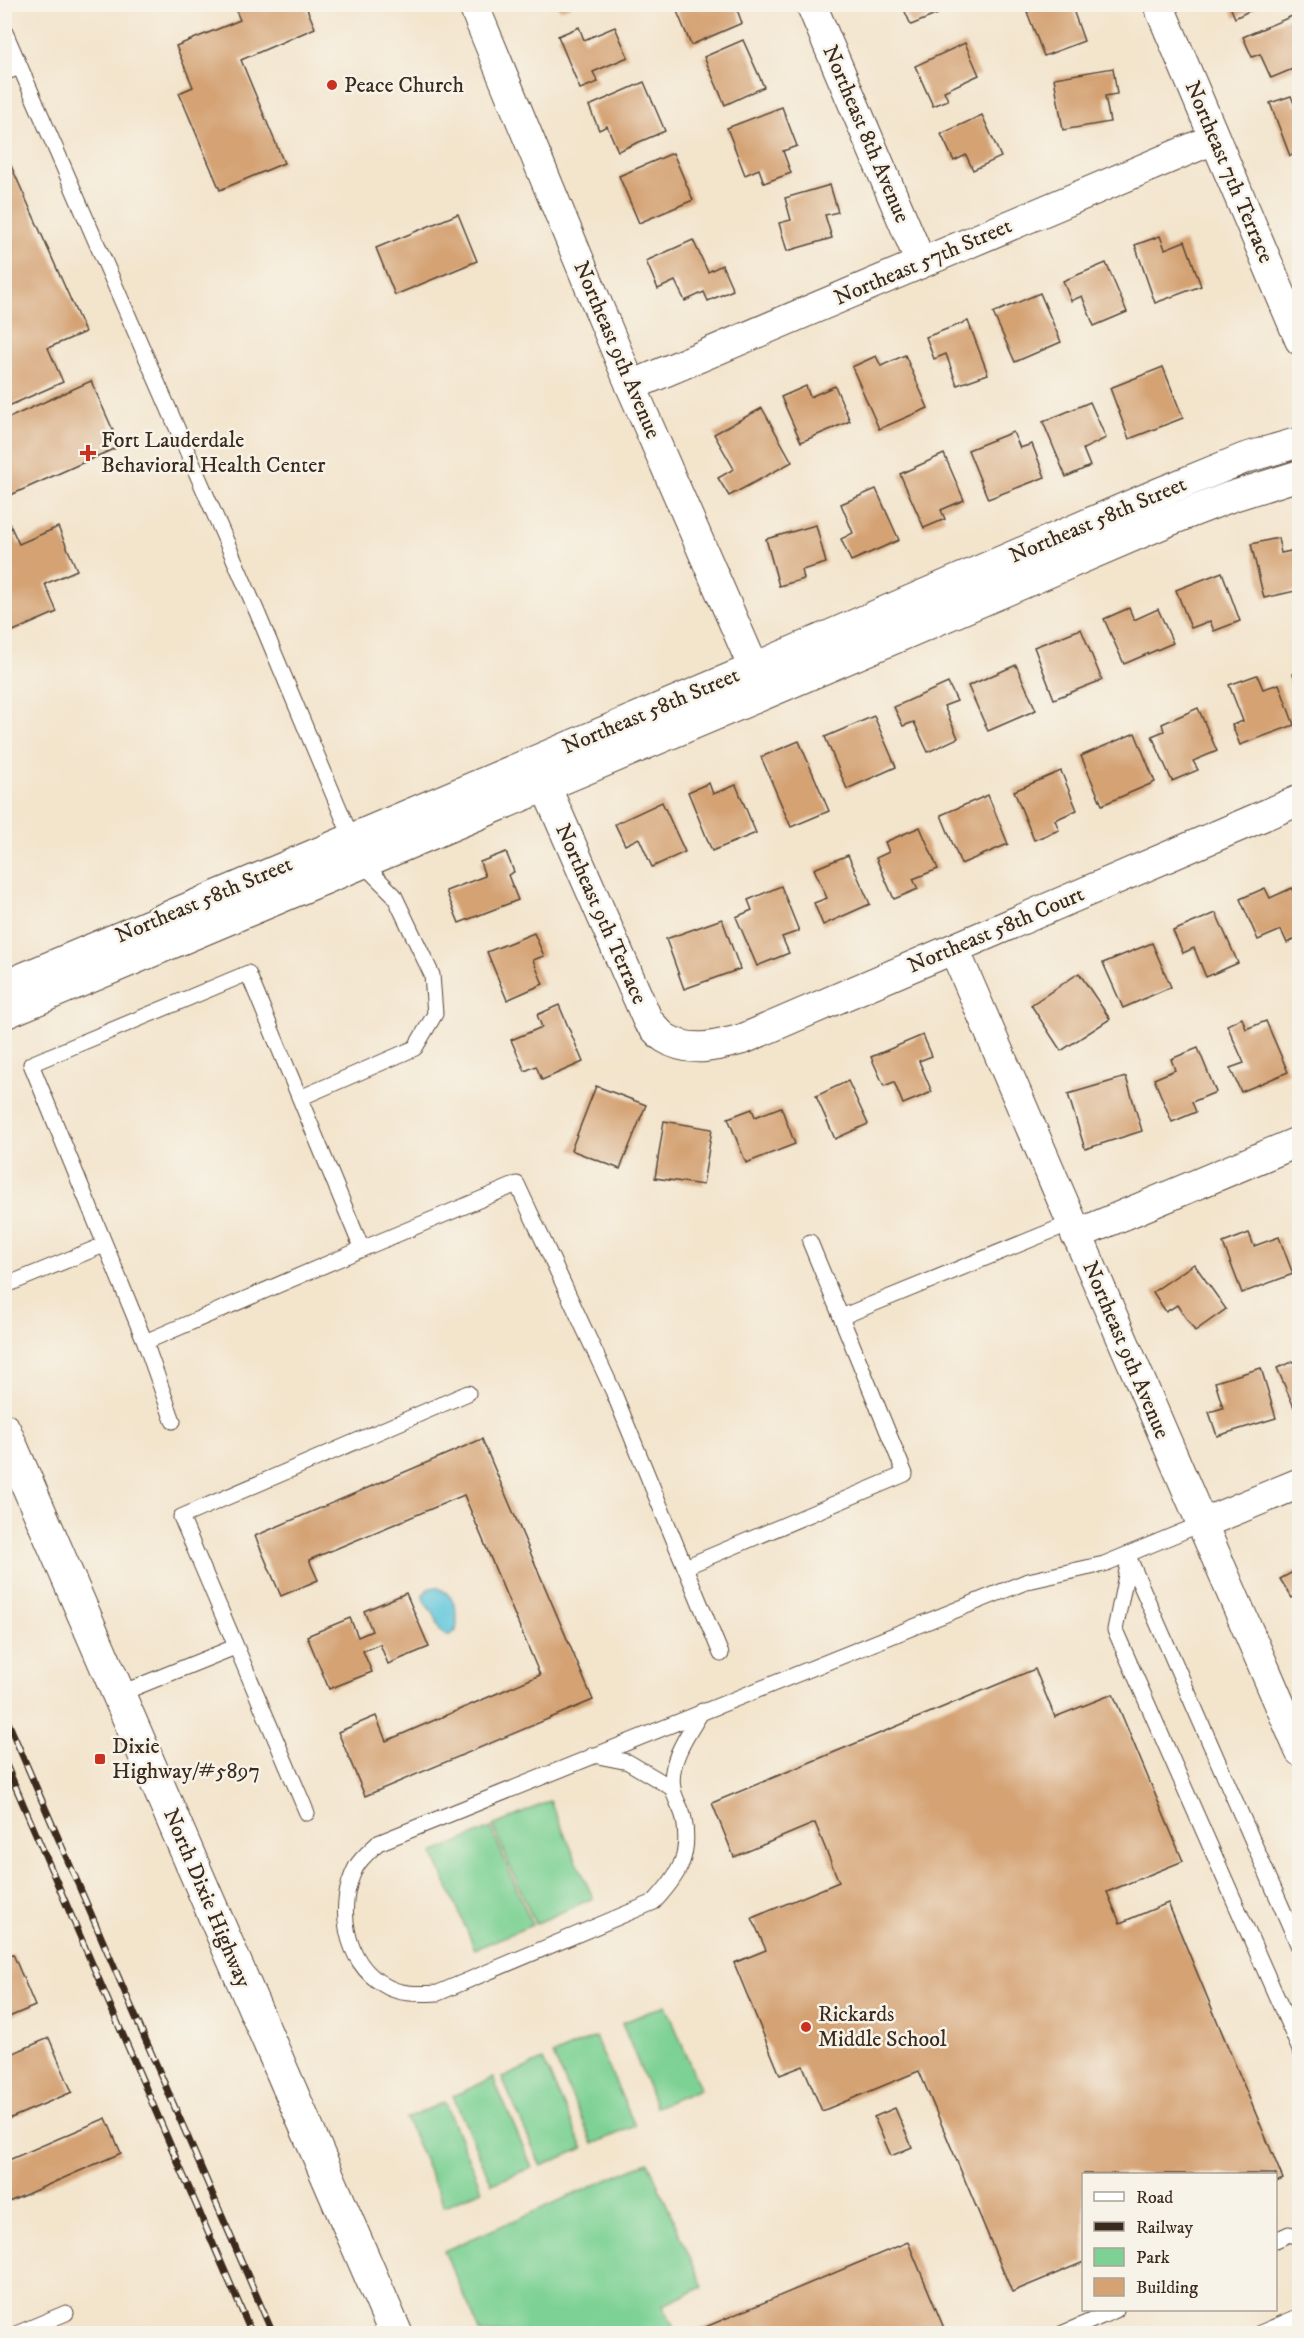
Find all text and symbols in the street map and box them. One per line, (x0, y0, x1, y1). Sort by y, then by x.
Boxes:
street label: Northeast 8th Avenue (816, 41, 916, 227)
place label: Peace Church (344, 72, 464, 99)
street label: Northeast 7th Terrace (1178, 77, 1280, 267)
marker: Peace Church (325, 78, 339, 92)
street label: Northeast 57th Street (830, 212, 1016, 312)
street label: Northeast 9th Avenue (567, 257, 667, 443)
place label: Fort Lauderdale Behavioral Health Center (101, 427, 326, 479)
marker: Fort Lauderdale Behavioral Health Center (79, 444, 97, 462)
street label: Northeast 58th Street (1005, 471, 1191, 569)
street label: Northeast 58th Street (558, 662, 744, 760)
street label: Northeast 9th Terrace (549, 820, 653, 1008)
street label: Northeast 58th Street (111, 851, 297, 949)
street label: Northeast 58th Court (904, 881, 1088, 979)
street label: Northeast 9th Avenue (1076, 1257, 1176, 1443)
place label: Dixie Highway/#5897 (112, 1733, 260, 1785)
marker: Dixie Highway/#5897 (93, 1752, 107, 1766)
street label: North Dixie Highway (157, 1804, 257, 1992)
place label: Rickards Middle School (818, 2001, 947, 2053)
marker: Rickards Middle School (799, 2020, 813, 2034)
legend (1082, 2173, 1277, 2311)
text: Road (1136, 2187, 1173, 2209)
text: Railway (1136, 2217, 1194, 2239)
text: Park (1136, 2247, 1170, 2269)
text: Building (1136, 2277, 1198, 2299)

